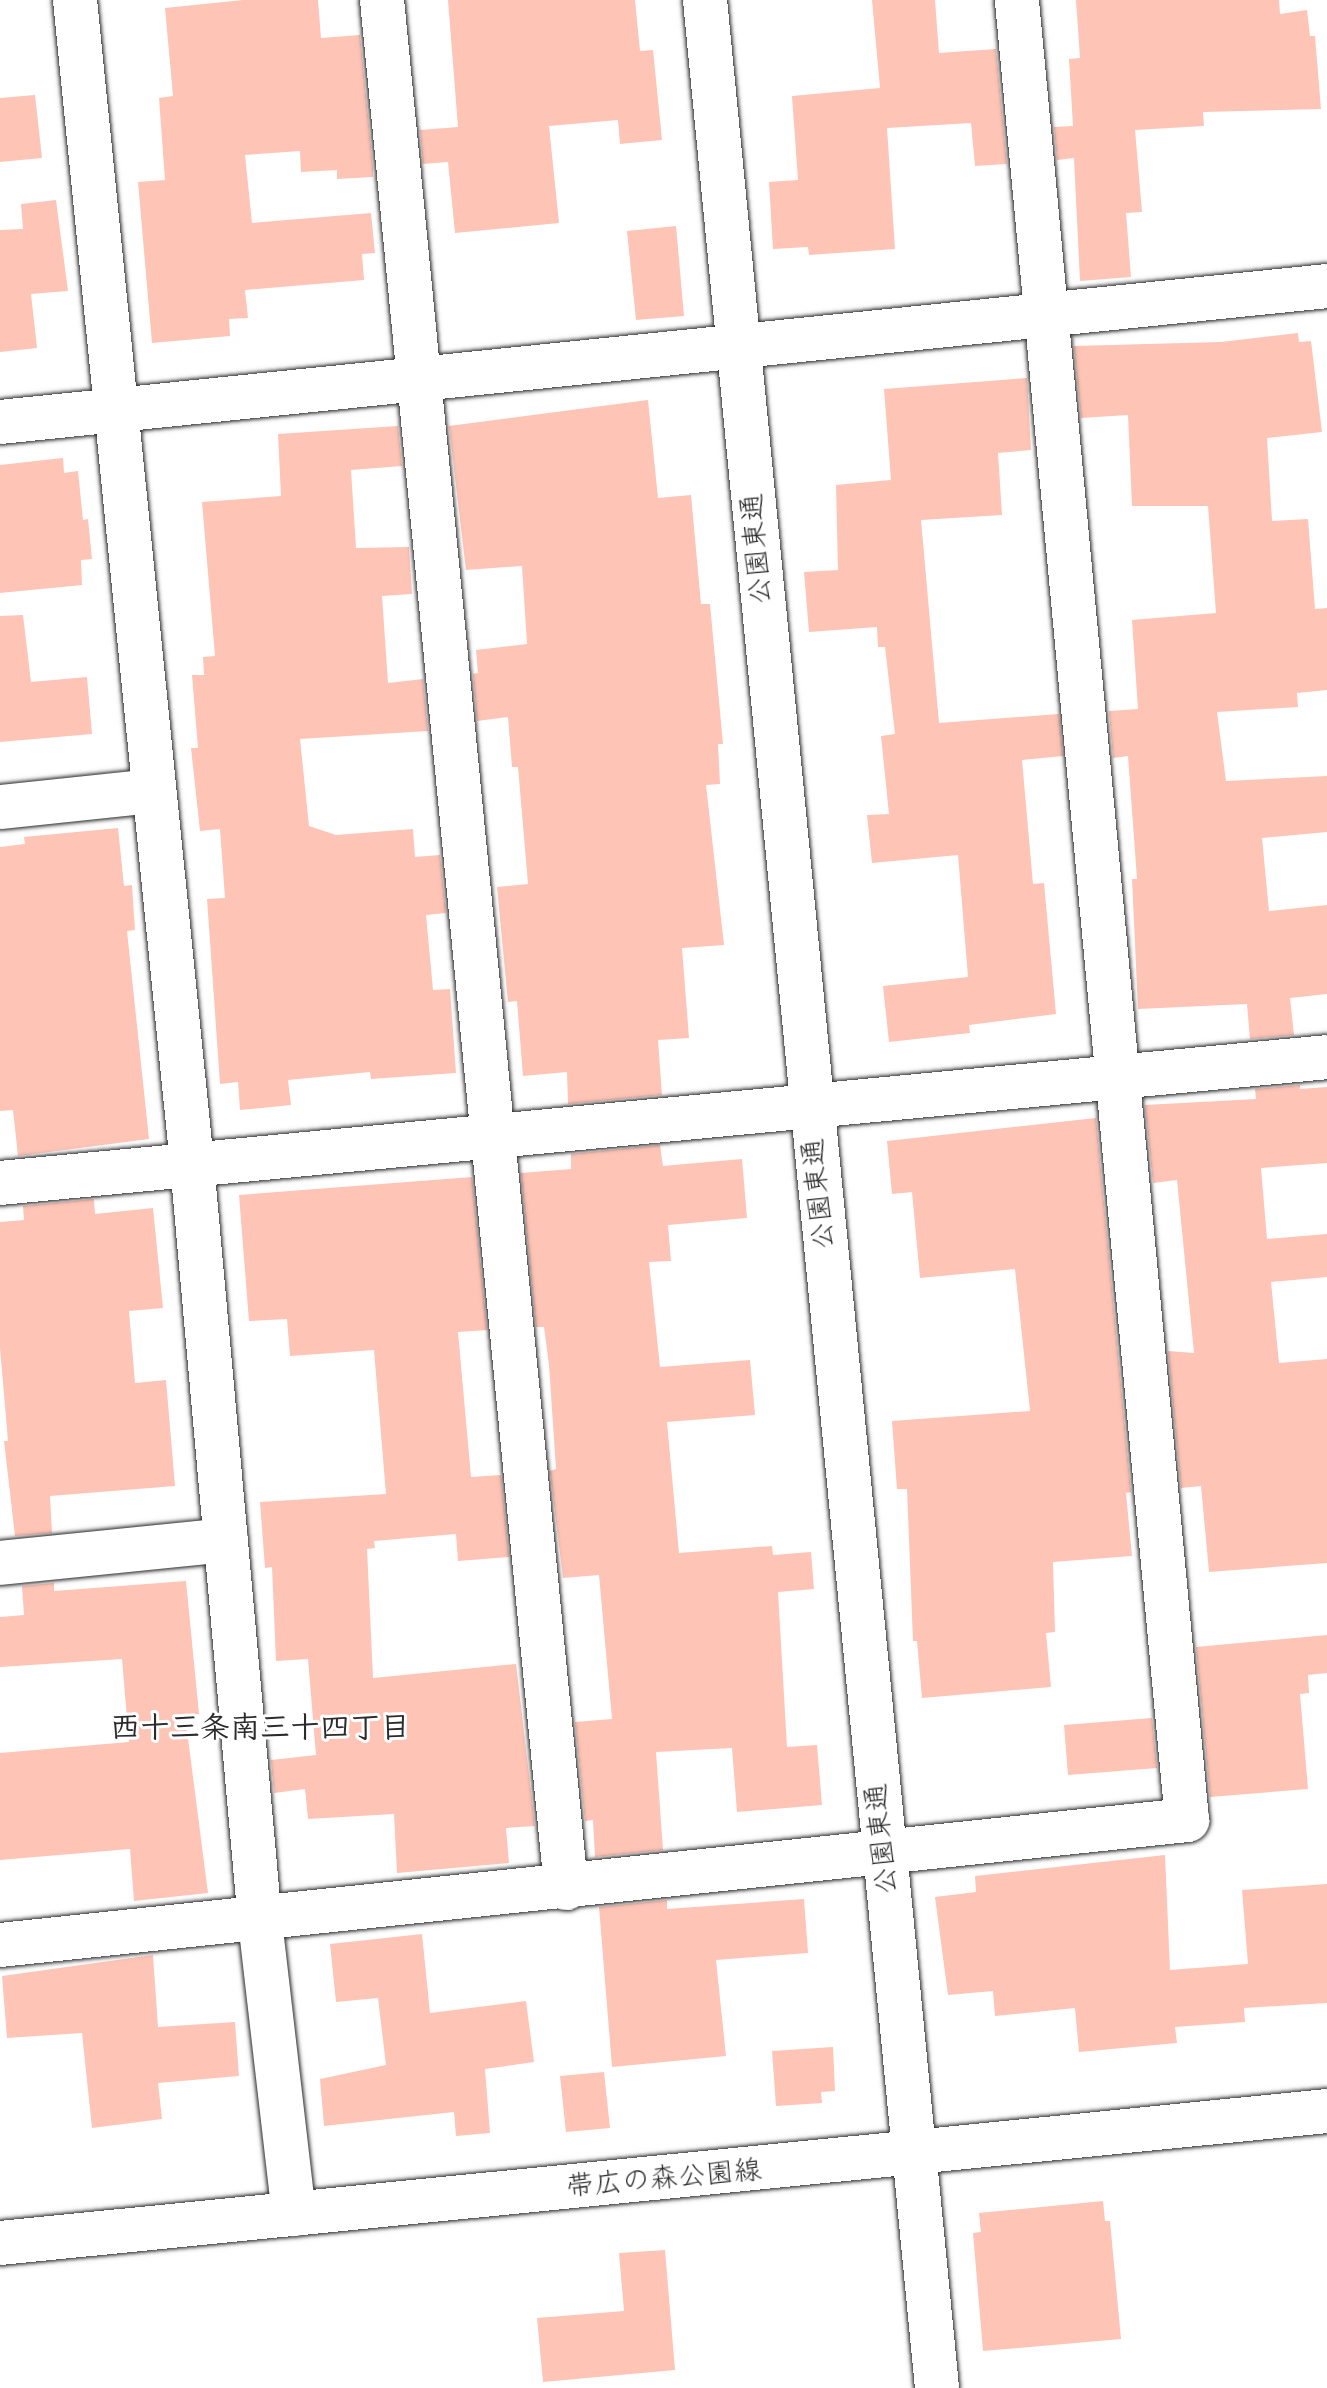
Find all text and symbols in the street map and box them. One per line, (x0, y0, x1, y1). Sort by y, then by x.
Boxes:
street label: 公園東通 (735, 492, 779, 606)
street label: 公園東通 (796, 1137, 842, 1251)
district label: 西十三条南三十四丁目 (110, 1710, 410, 1746)
street label: 公園東通 (859, 1782, 905, 1896)
street label: 帯広の森公園線 (565, 2154, 763, 2204)

